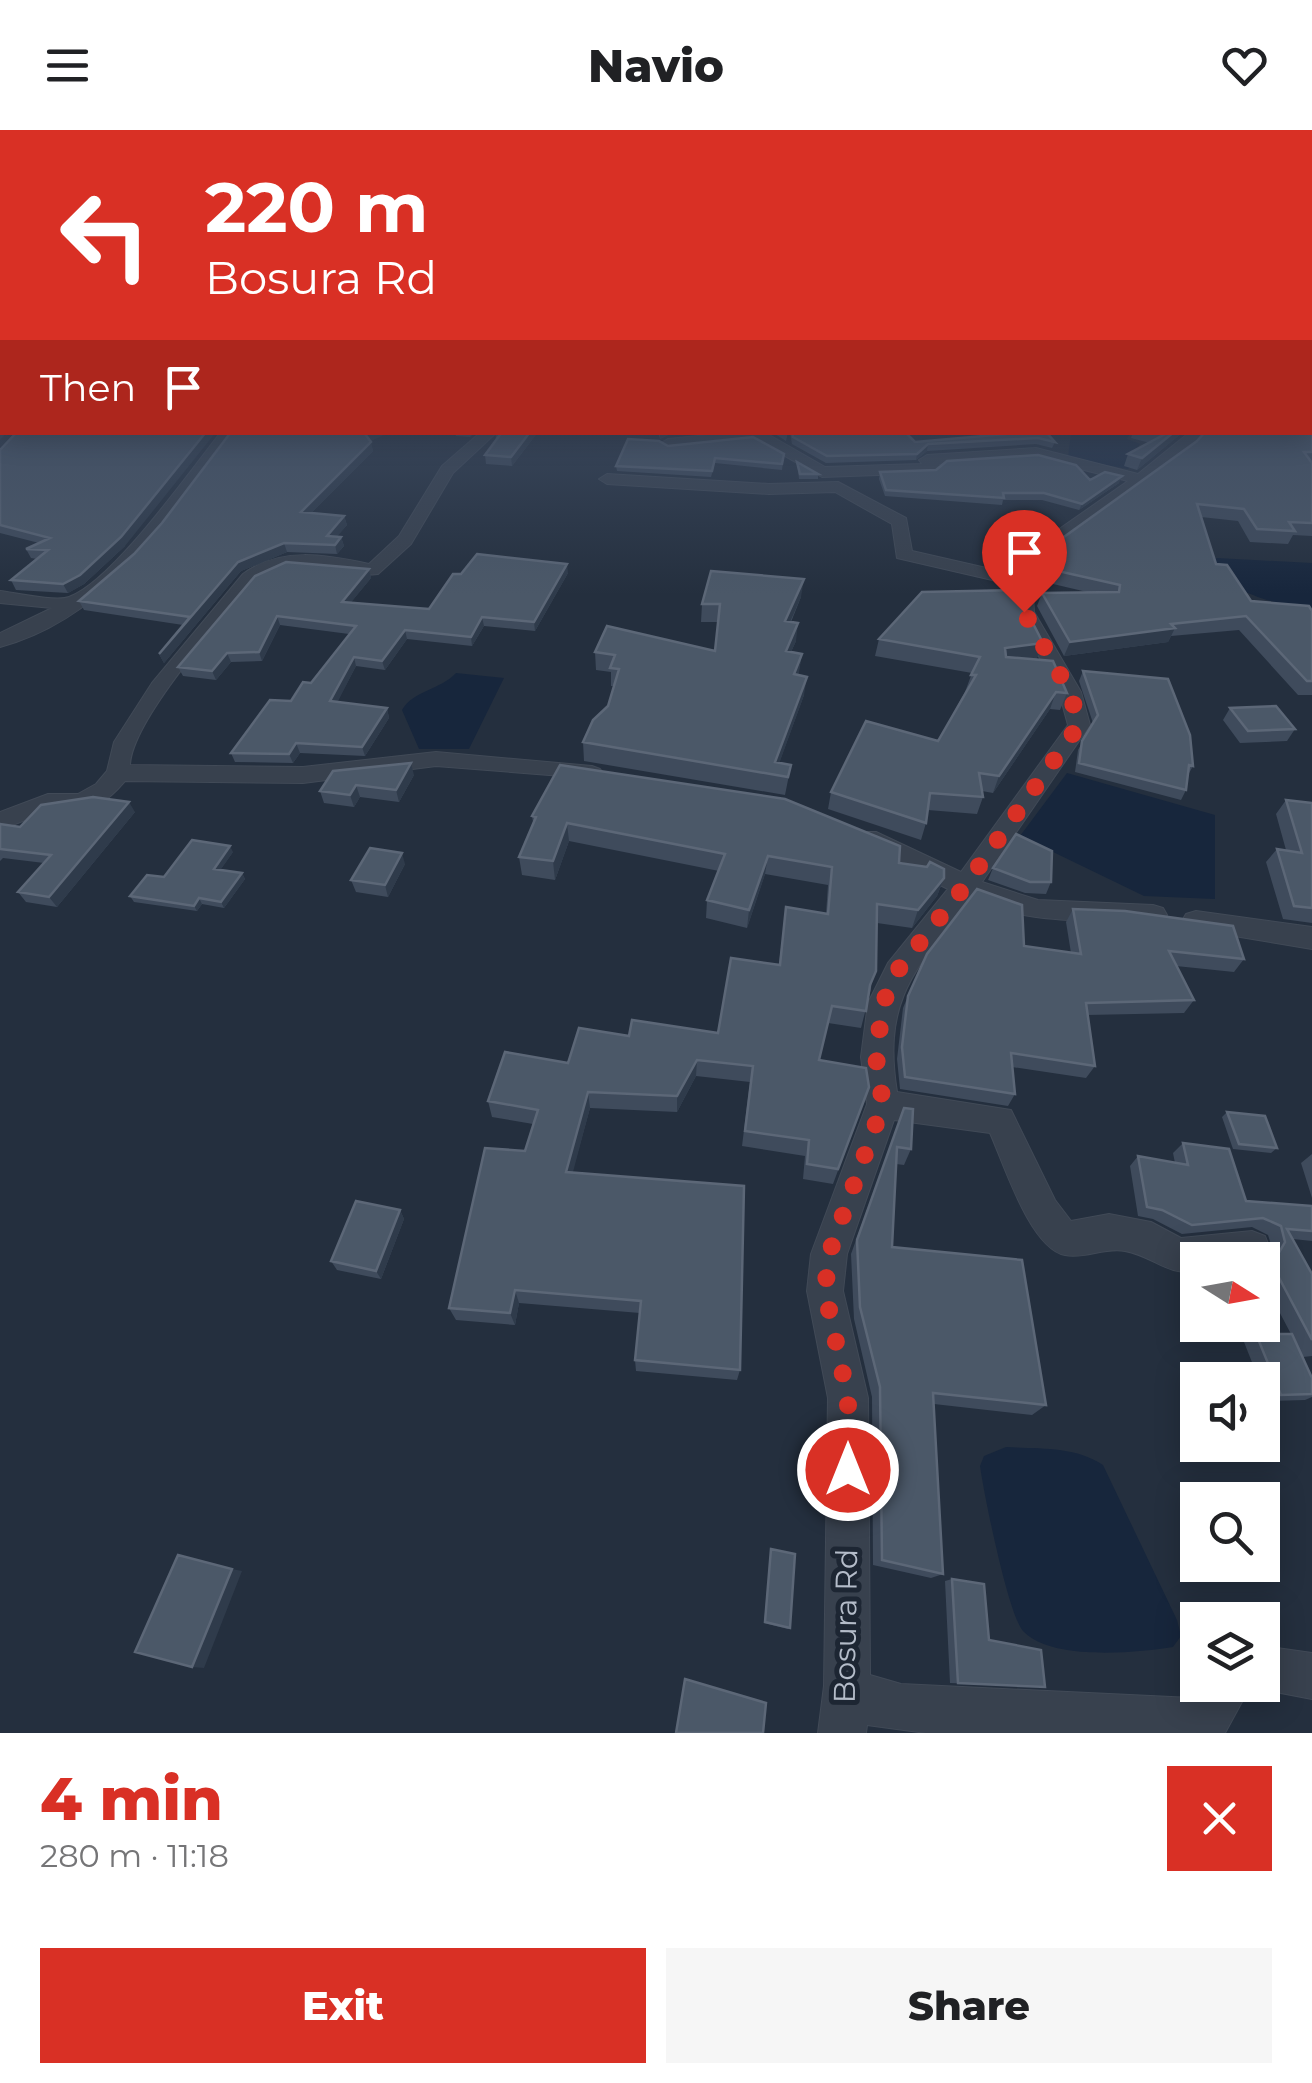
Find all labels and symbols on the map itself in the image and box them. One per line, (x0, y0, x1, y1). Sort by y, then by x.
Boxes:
pin (982, 510, 1067, 613)
north arrow (1180, 1242, 1280, 1342)
position arrow (796, 1418, 900, 1522)
street label: Bosura Rd (826, 1548, 865, 1704)

